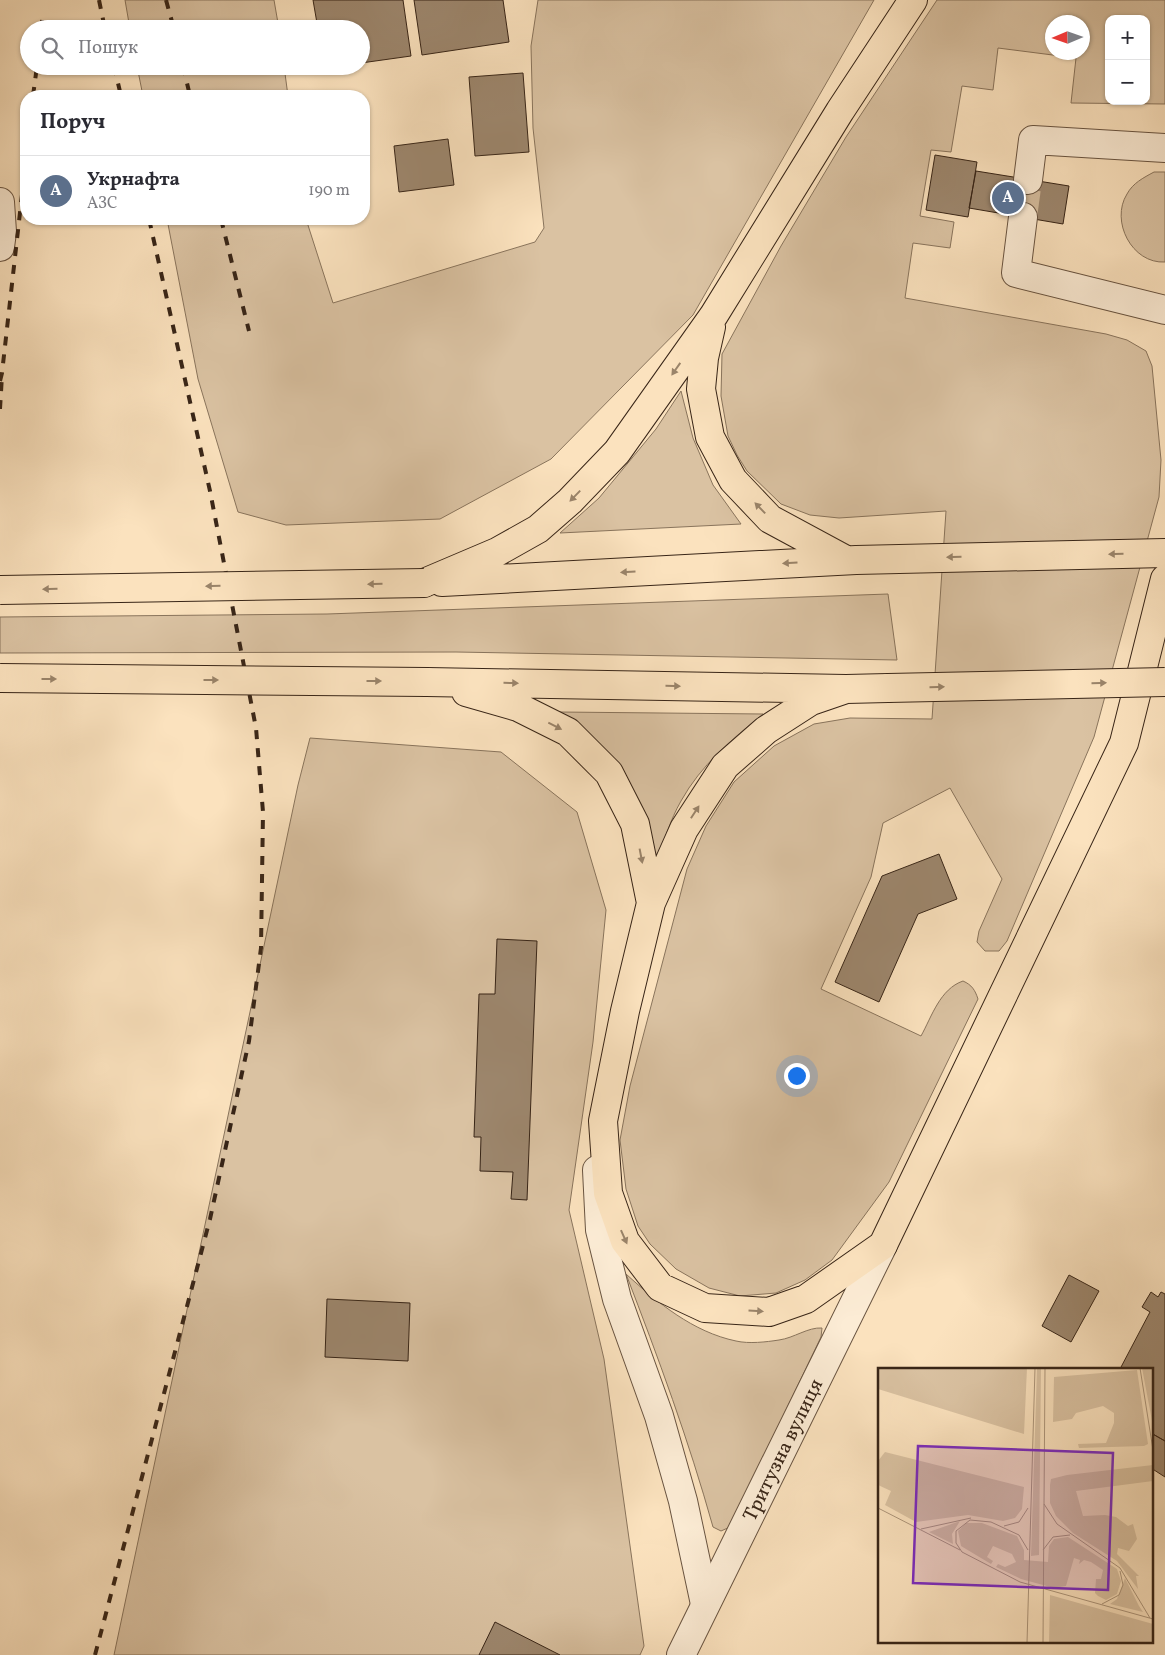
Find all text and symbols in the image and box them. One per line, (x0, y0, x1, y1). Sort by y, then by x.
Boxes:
north arrow (1045, 15, 1090, 60)
map controls (1105, 15, 1150, 105)
button: + (1105, 15, 1150, 60)
search box (20, 20, 370, 75)
icon: search (38, 34, 66, 62)
text: Пошук (78, 35, 138, 61)
button: − (1105, 60, 1150, 105)
text: Поруч (40, 108, 105, 137)
text: Укрнафта (87, 167, 180, 193)
pin: A (992, 179, 1024, 217)
text: A (50, 180, 62, 202)
text: 190 m (308, 180, 350, 202)
text: АЗС (87, 193, 118, 215)
one-way arrow (671, 362, 681, 376)
one-way arrow (569, 489, 581, 501)
one-way arrow (754, 503, 766, 515)
one-way arrow (1108, 550, 1124, 558)
one-way arrow (946, 554, 962, 562)
one-way arrow (782, 560, 798, 568)
one-way arrow (620, 568, 636, 576)
one-way arrow (367, 580, 383, 588)
one-way arrow (205, 582, 221, 590)
one-way arrow (42, 585, 58, 593)
one-way arrow (41, 675, 57, 683)
one-way arrow (203, 676, 219, 684)
one-way arrow (366, 677, 382, 685)
one-way arrow (503, 679, 519, 687)
one-way arrow (1091, 679, 1107, 687)
one-way arrow (665, 682, 681, 690)
one-way arrow (929, 683, 945, 691)
one-way arrow (548, 721, 563, 730)
one-way arrow (690, 806, 700, 819)
one-way arrow (638, 849, 646, 865)
your location (784, 1063, 810, 1089)
one-way arrow (620, 1230, 628, 1244)
one-way arrow (748, 1308, 764, 1316)
inset map (878, 1368, 1152, 1642)
street label: Тритузна вулиця (737, 1374, 831, 1526)

